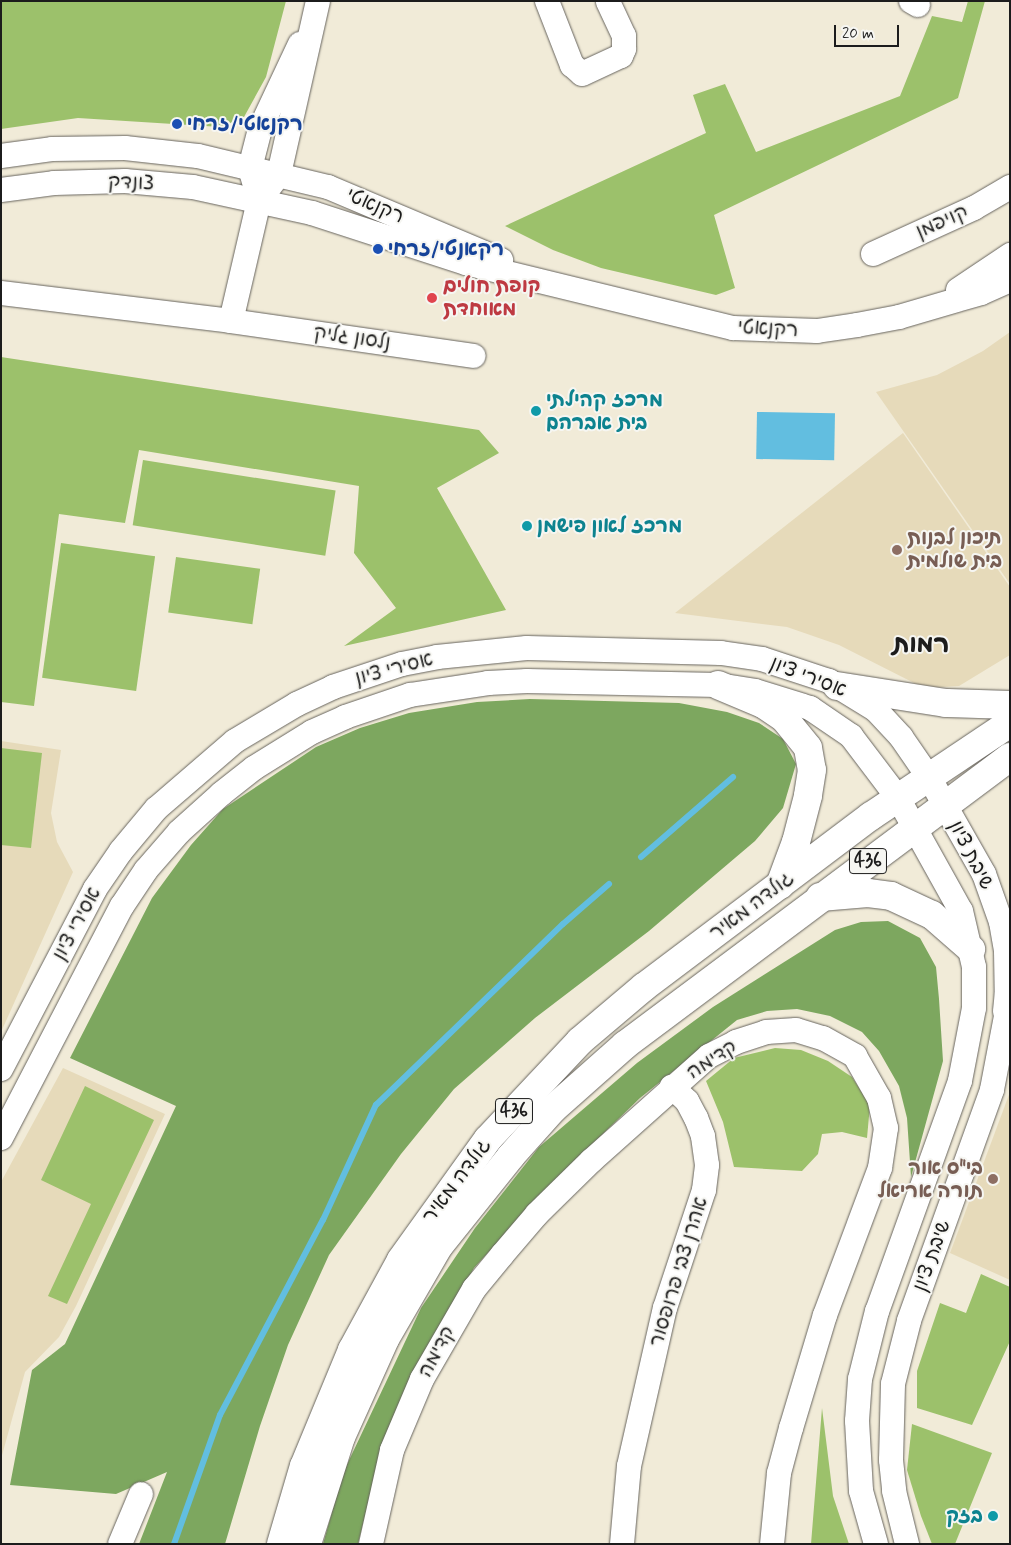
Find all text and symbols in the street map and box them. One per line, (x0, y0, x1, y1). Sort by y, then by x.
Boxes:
scale bar (836, 15, 901, 47)
text: 20 m (842, 24, 874, 44)
place label: רקנאטי/זרחי (187, 112, 303, 136)
marker: רקנאטי/זרחי (171, 118, 183, 130)
street label: צונדק (107, 170, 155, 196)
street label: רקנאטי (342, 183, 408, 229)
street label: קויפמן (912, 200, 972, 244)
place label: רקאנטי/זרחי (388, 237, 504, 261)
marker: רקאנטי/זרחי (372, 243, 384, 255)
place label: קופת חולים מאוחדת (443, 274, 540, 321)
marker: קופת חולים מאוחדת (425, 291, 439, 305)
street label: רקנאטי (737, 315, 799, 343)
street label: נלסון גליק (312, 321, 392, 355)
place label: מרכז קהילתי בית אברהם (546, 388, 663, 435)
marker: מרכז קהילתי בית אברהם (530, 405, 542, 417)
place label: מרכז לאון פישמן (537, 514, 682, 538)
marker: מרכז לאון פישמן (521, 520, 533, 532)
place label: תיכון לבנות בית שולמית (907, 526, 1002, 573)
marker: תיכון לבנות בית שולמית (891, 544, 903, 556)
district label: רמות (892, 631, 950, 661)
street label: אסירי ציון (352, 647, 436, 691)
street label: אסירי ציון (766, 651, 850, 703)
street label: שיבת ציון (943, 816, 999, 894)
road number: 436 (848, 844, 888, 878)
street label: גולדה מאיר (705, 866, 799, 946)
street label: אסירי ציון (48, 883, 106, 965)
street label: קדימה (682, 1035, 742, 1085)
road number: 436 (494, 1094, 534, 1128)
street label: גולדה מאיר (417, 1134, 497, 1228)
place label: בי"ס אור תורה אריאל (877, 1156, 983, 1203)
marker: בי"ס אור תורה אריאל (987, 1173, 999, 1185)
street label: אהרן צבי פרופסור (645, 1194, 713, 1350)
street label: שיבת ציון (908, 1217, 956, 1295)
street label: קדימה (414, 1322, 460, 1382)
place label: בזק (946, 1504, 983, 1528)
marker: בזק (987, 1510, 999, 1522)

